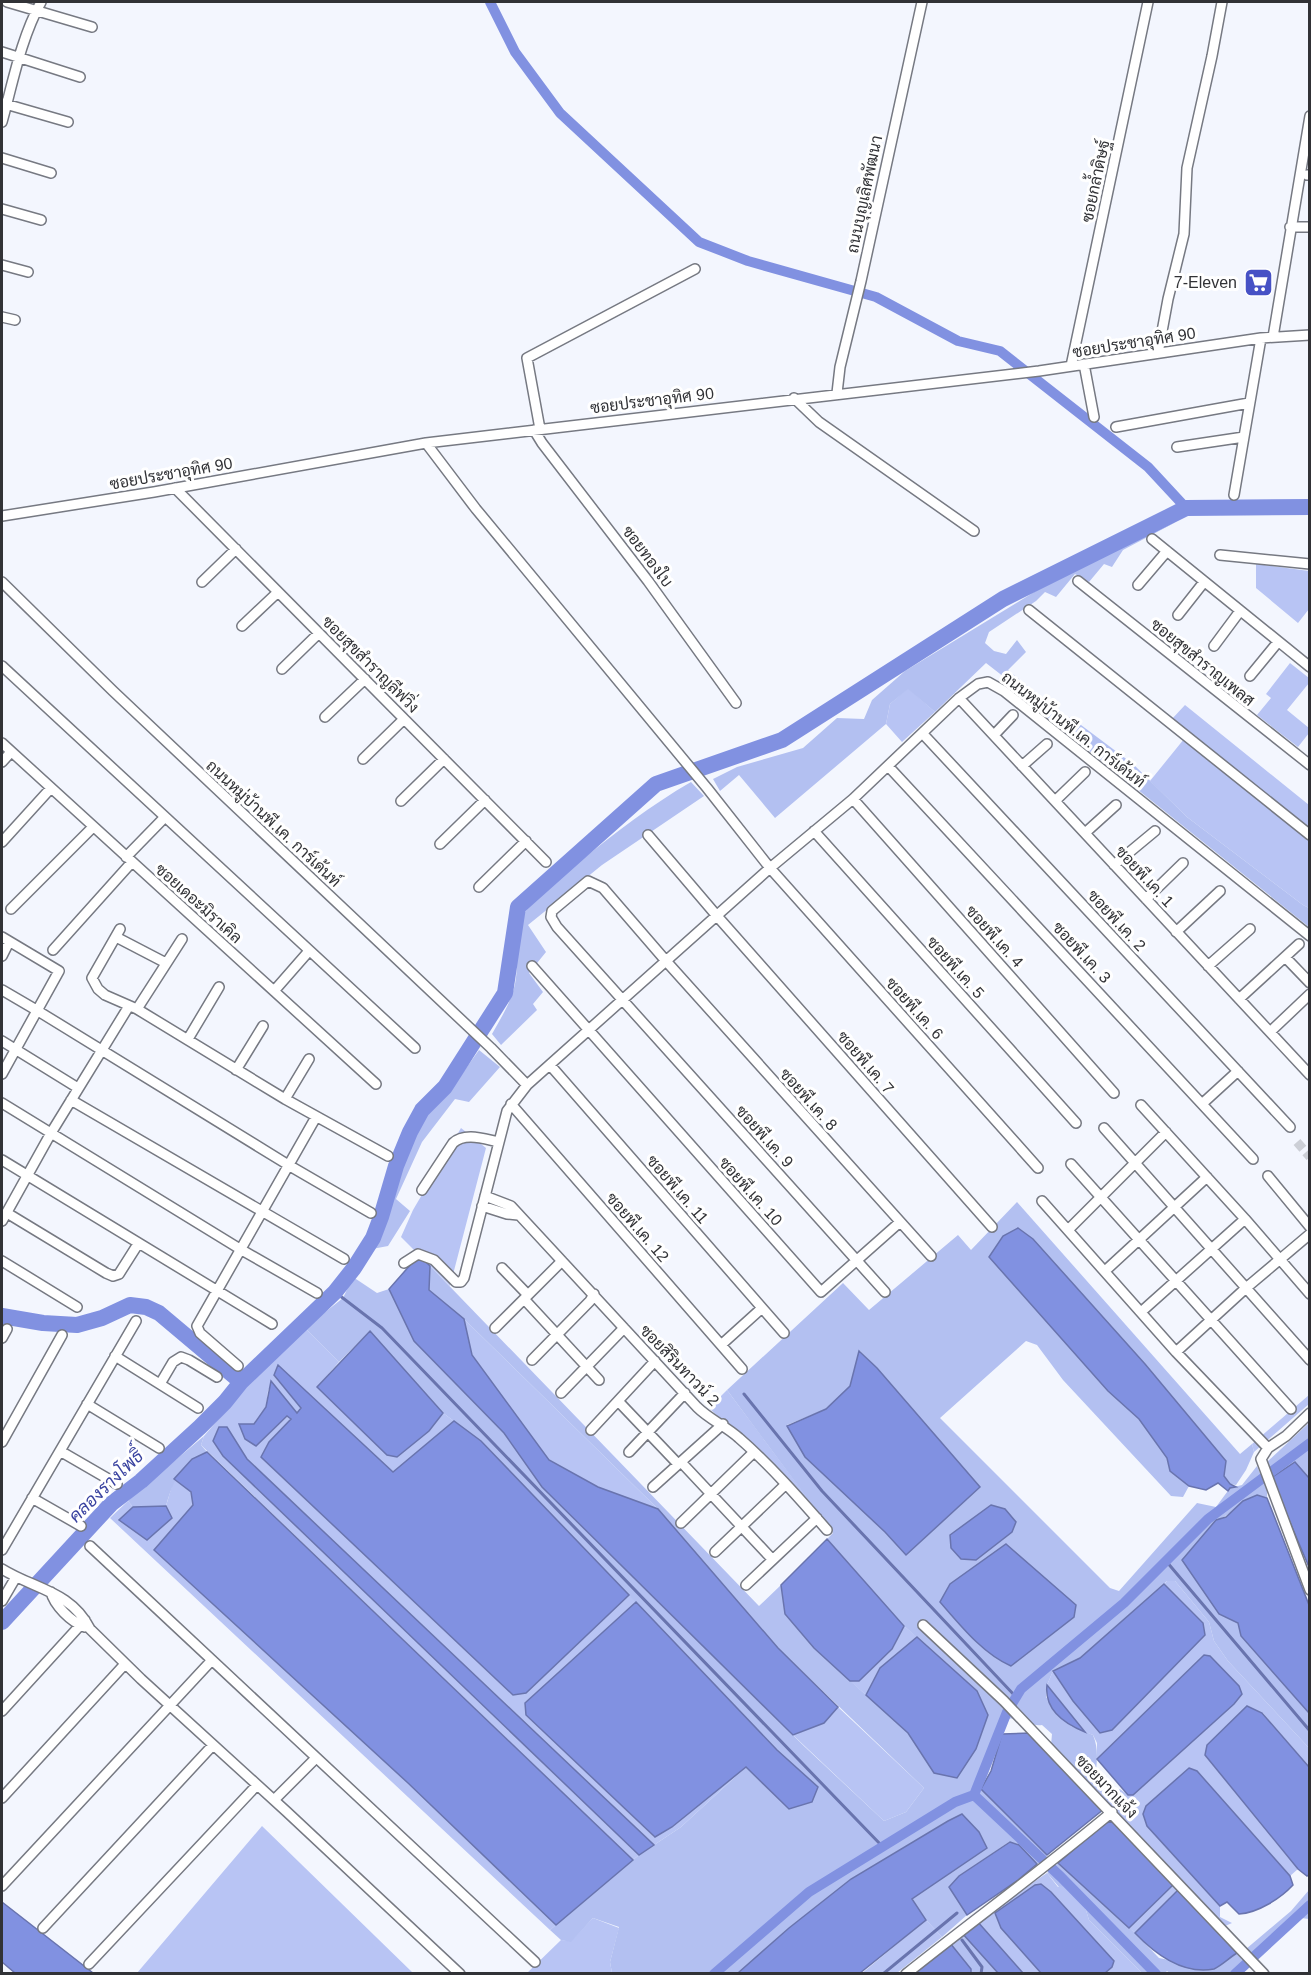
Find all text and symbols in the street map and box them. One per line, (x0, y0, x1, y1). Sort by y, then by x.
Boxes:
street label: ถนนบุญเลิศพัฒนา (842, 133, 888, 255)
street label: ซอยกล้ำดิษฐ์ (1073, 137, 1114, 224)
supermarket icon: 7-Eleven (1242, 266, 1274, 298)
place label: 7-Eleven (1174, 274, 1237, 291)
street label: ซอยประชาอุทิศ 90 (1071, 323, 1197, 364)
street label: ซอยประชาอุทิศ 90 (589, 383, 715, 419)
street label: ซอยประชาอุทิศ 90 (108, 453, 234, 496)
street label: ซอยทองใบ (619, 521, 678, 590)
street label: ซอยสุขสำราญลีฟวิ่ง (317, 609, 426, 718)
street label: ซอยสุขสำราญเพลส (1146, 615, 1258, 712)
street label: ถนนหมู่บ้านพี.เค. การ์เด้นท์ (997, 665, 1151, 793)
street label: ถนนหมู่บ้านพี.เค. การ์เด้นท์ (201, 754, 347, 892)
street label: ซอยพี.เค. 1 (1112, 840, 1179, 910)
street label: ซอยเดอะมิราเคิล (152, 860, 246, 946)
street label: ซอยพี.เค. 2 (1084, 884, 1151, 954)
street label: ซอยพี.เค. 4 (963, 900, 1029, 971)
street label: ซอยพี.เค. 3 (1049, 916, 1116, 986)
street label: ซอยพี.เค. 5 (924, 931, 990, 1002)
street label: ซอยพี.เค. 6 (883, 972, 949, 1043)
street label: ซอยพี.เค. 7 (834, 1026, 900, 1097)
street label: ซอยพี.เค. 8 (777, 1063, 843, 1134)
street label: ซอยพี.เค. 9 (733, 1100, 799, 1171)
street label: ซอยพี.เค. 11 (643, 1150, 714, 1227)
street label: ซอยพี.เค. 10 (716, 1152, 788, 1229)
street label: ซอยพี.เค. 12 (603, 1187, 674, 1265)
street label: ซอยสิรินทาวน์ 2 (637, 1319, 725, 1409)
water label: คลองรางโพธิ์ (61, 1439, 150, 1526)
street label: ซอยมากแจ้ง (1073, 1750, 1142, 1821)

